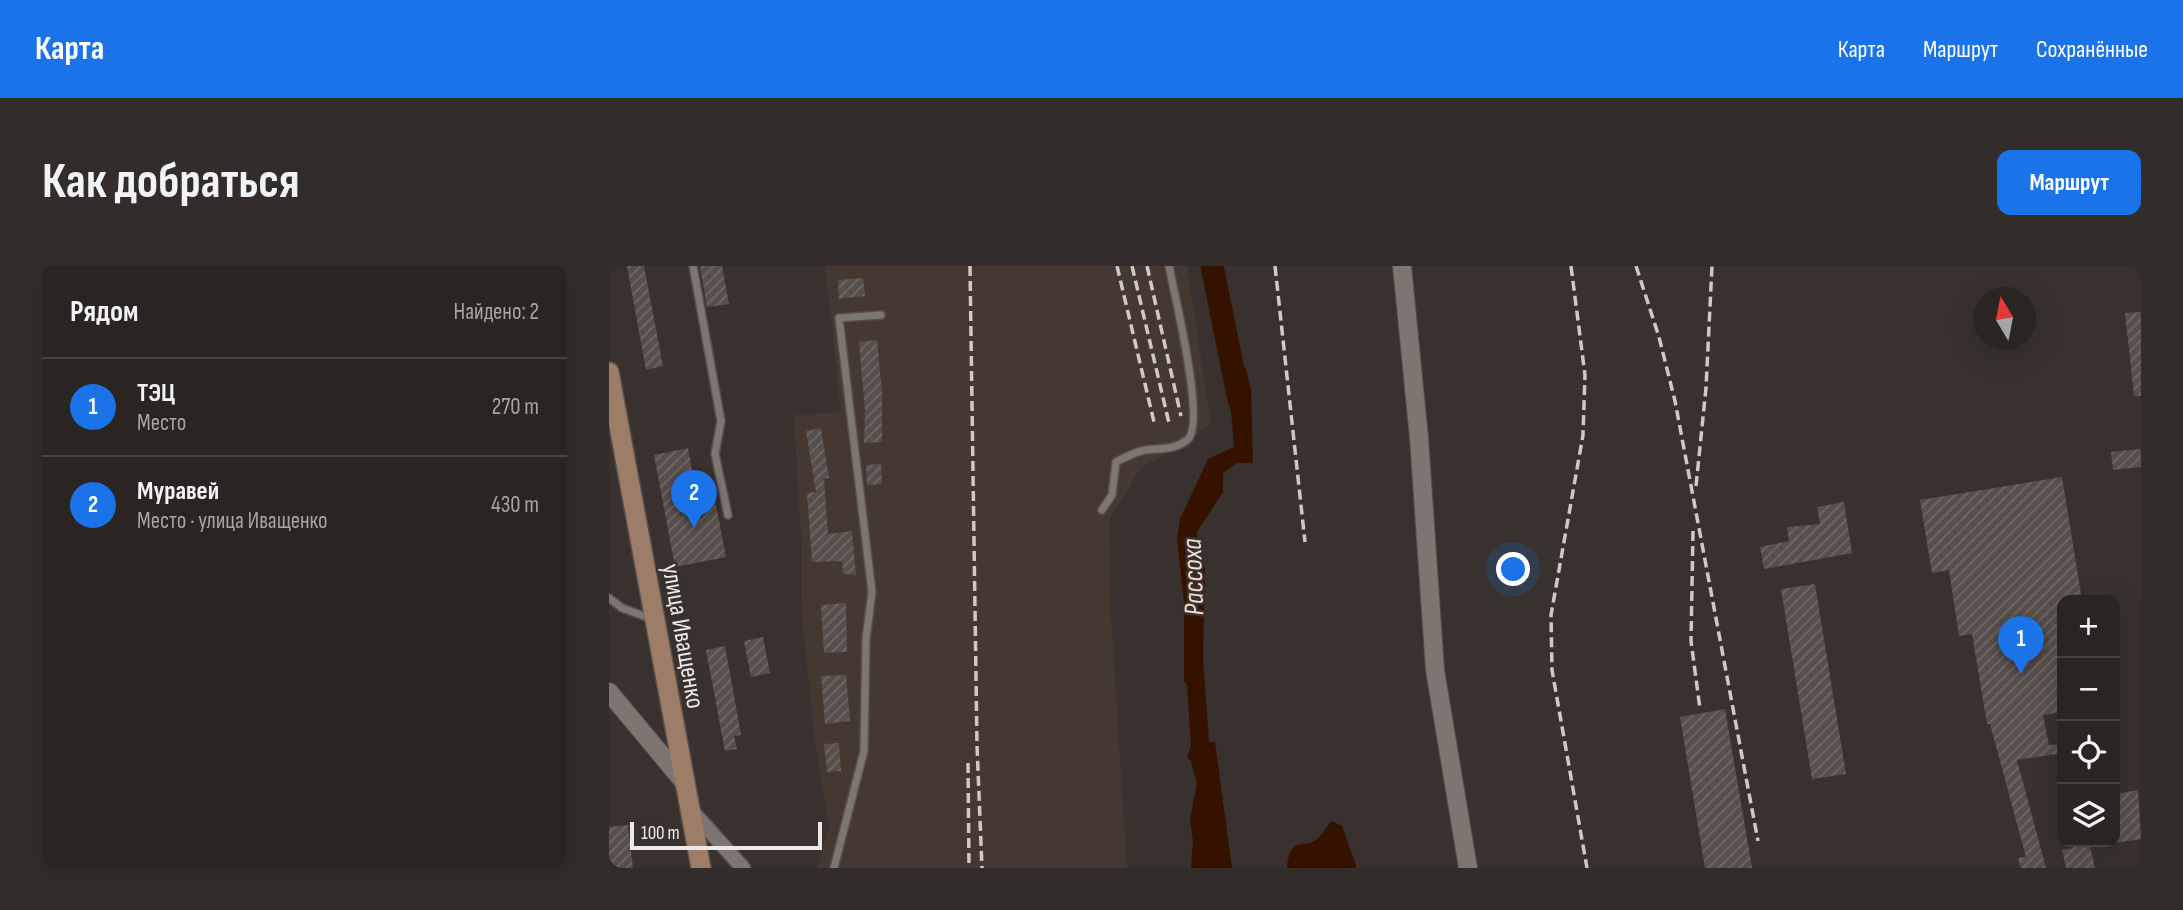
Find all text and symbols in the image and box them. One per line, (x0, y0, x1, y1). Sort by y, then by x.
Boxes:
text: Карта (35, 29, 104, 69)
text: Карта (1838, 35, 1885, 64)
text: Маршрут (1923, 35, 1998, 64)
text: Сохранённые (2036, 35, 2148, 64)
button: Маршрут (1997, 150, 2141, 215)
text: Как добраться (42, 153, 300, 212)
north arrow (1973, 287, 2036, 350)
text: Рядом (70, 294, 138, 330)
text: Найдено: 2 (453, 298, 539, 326)
text: ТЭЦ (137, 378, 175, 409)
text: 1 (88, 393, 98, 421)
text: 270 m (492, 393, 539, 421)
text: Место (137, 409, 186, 437)
pin: 2 (671, 470, 717, 528)
text: Муравей (137, 476, 219, 507)
text: 2 (88, 491, 98, 519)
text: 430 m (491, 491, 539, 519)
text: Место · улица Иващенко (137, 507, 328, 535)
water label: Рассоха (1176, 537, 1211, 616)
your location (1496, 552, 1530, 586)
street label: улица Иващенко (655, 562, 710, 711)
map controls (2057, 595, 2120, 847)
button: + (2057, 595, 2120, 658)
pin: 1 (1998, 616, 2044, 674)
button: − (2057, 658, 2120, 721)
button: locate (2057, 721, 2120, 784)
button: layers (2057, 784, 2120, 847)
scale bar (630, 819, 823, 851)
text: 100 m (641, 822, 680, 845)

